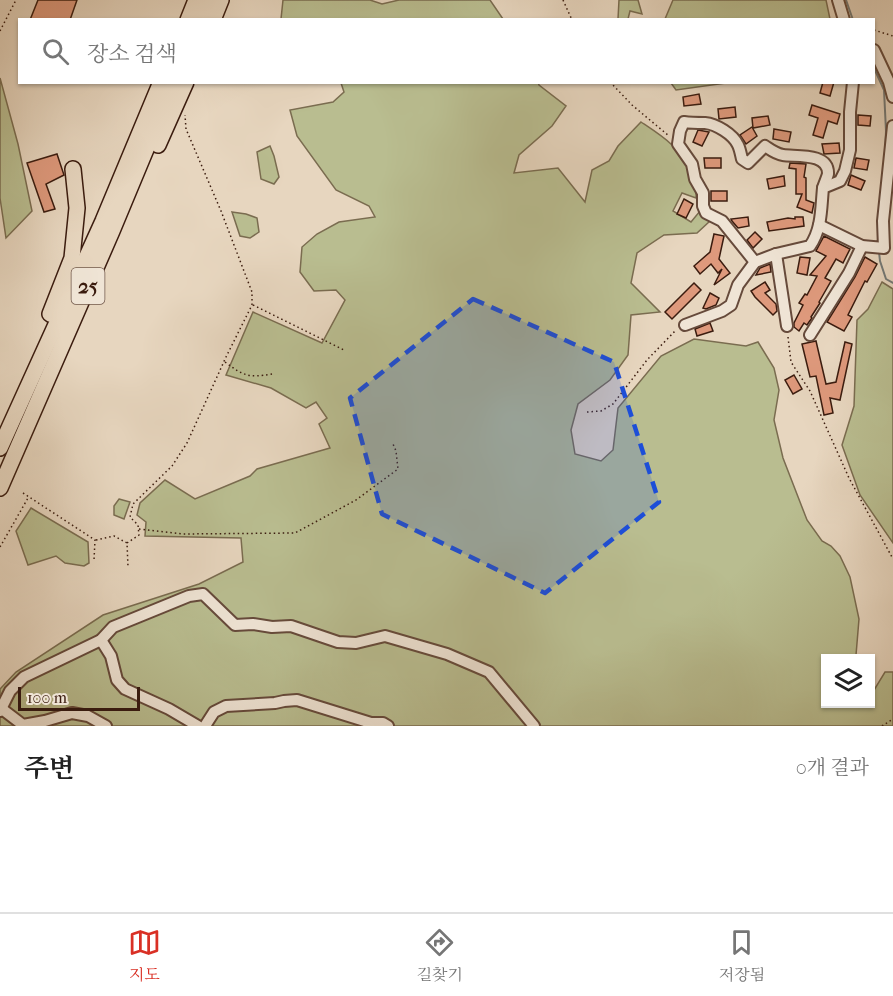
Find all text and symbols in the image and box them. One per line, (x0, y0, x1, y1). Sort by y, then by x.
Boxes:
search box (18, 18, 875, 84)
icon: search (39, 35, 72, 68)
text: 장소 검색 (87, 41, 177, 67)
road number: 25 (72, 268, 104, 304)
map controls (821, 654, 875, 708)
button: layers (821, 654, 875, 708)
scale bar (18, 684, 140, 712)
text: 100 m (27, 688, 67, 707)
text: 주변 (24, 753, 74, 784)
text: 0개 결과 (796, 756, 869, 779)
tab: 지도 (128, 926, 161, 985)
tab: 길찾기 (417, 926, 463, 985)
tab: 저장됨 (719, 926, 765, 985)

